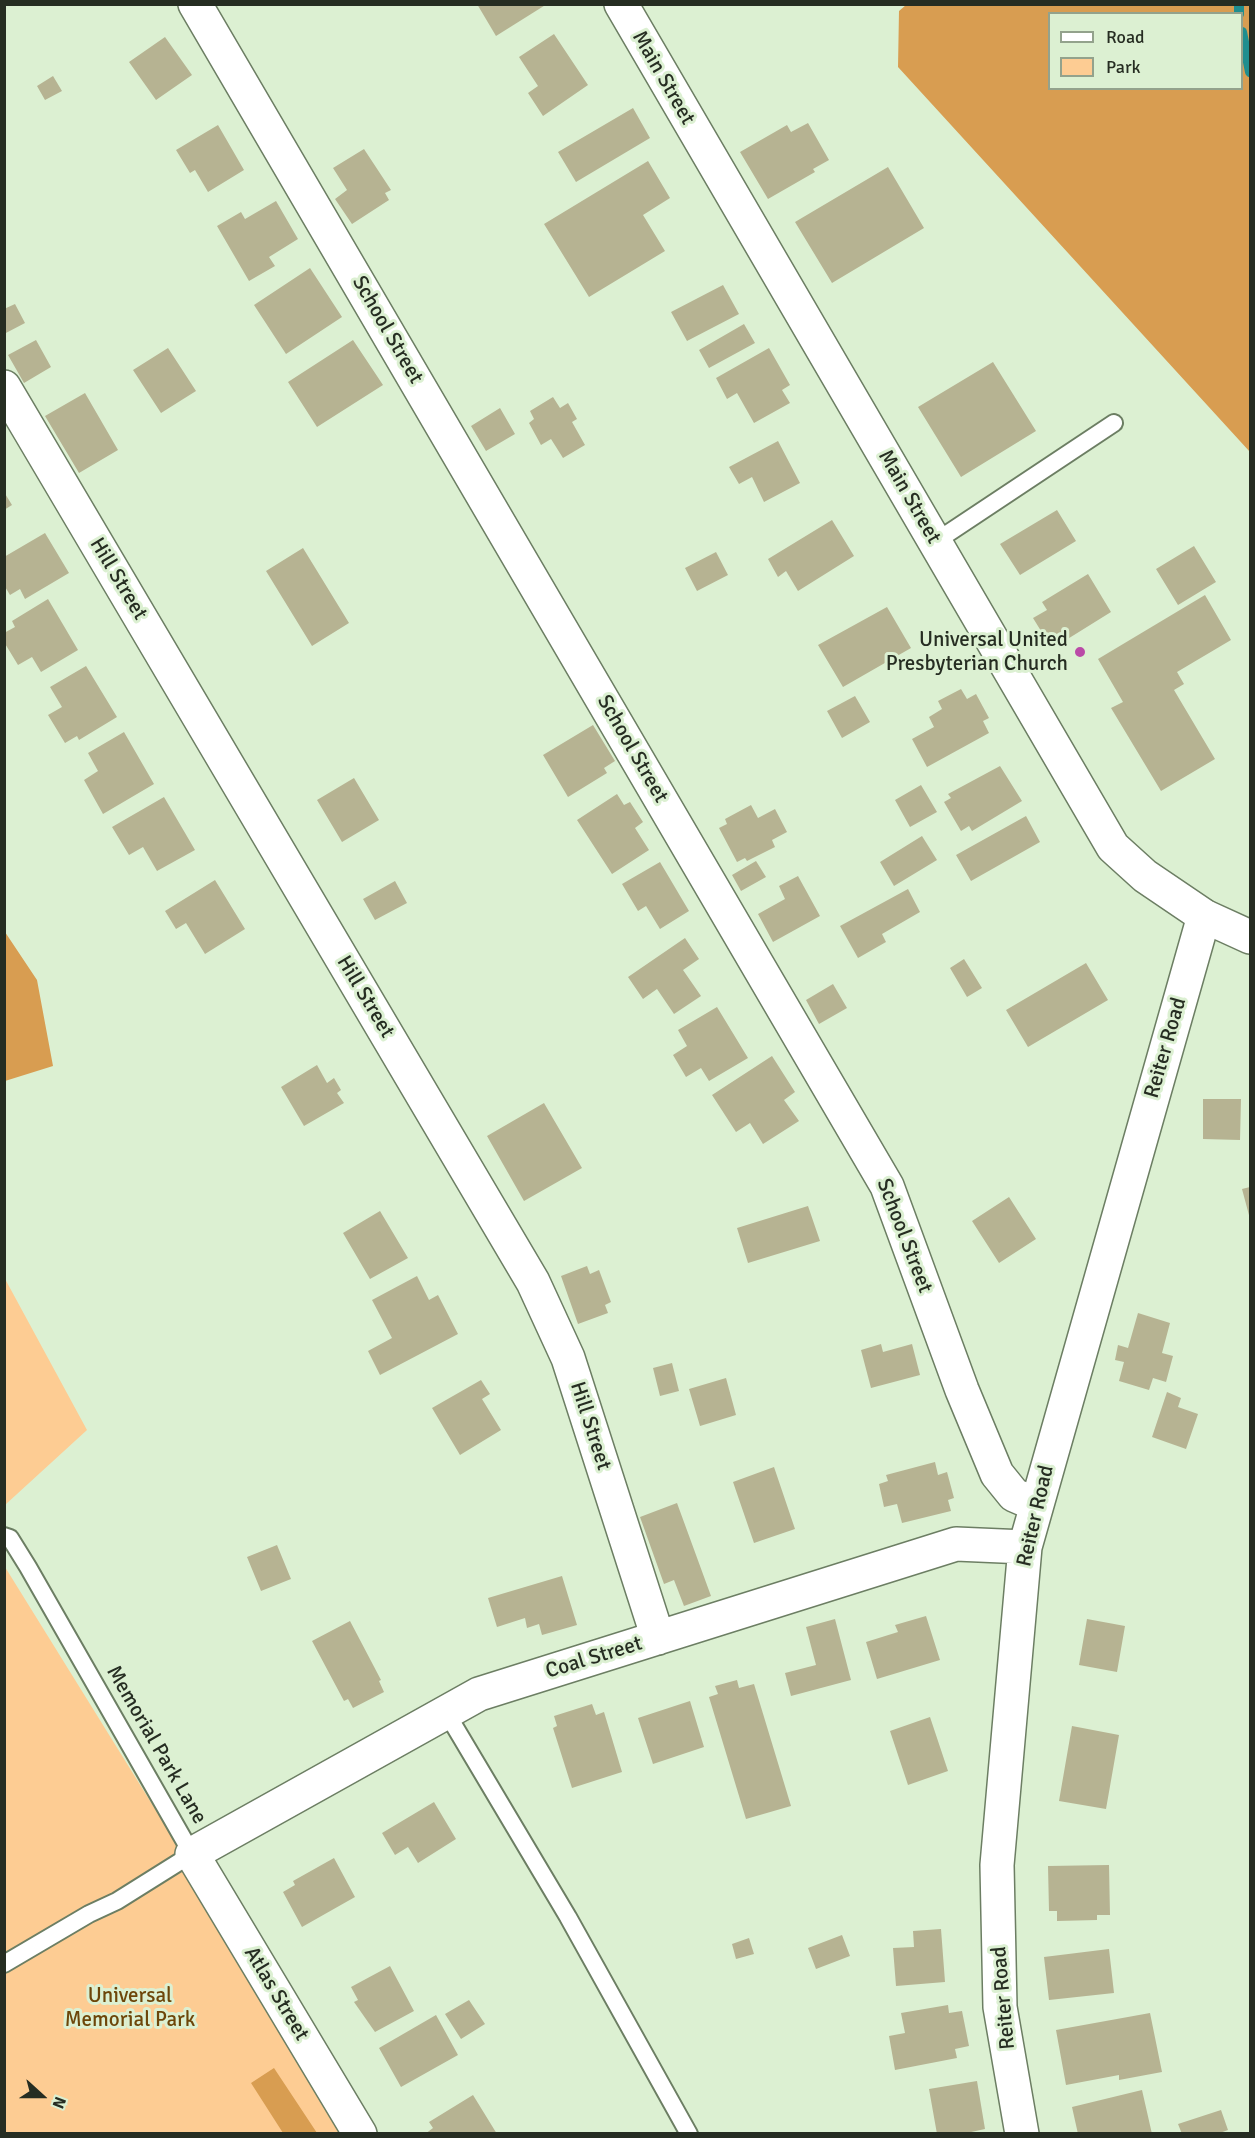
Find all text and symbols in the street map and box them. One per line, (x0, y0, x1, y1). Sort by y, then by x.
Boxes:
legend (1048, 12, 1243, 90)
text: Road (1106, 26, 1145, 48)
street label: Main Street (626, 27, 700, 129)
text: Park (1106, 56, 1141, 78)
street label: School Street (346, 272, 428, 388)
street label: Main Street (872, 446, 946, 548)
street label: Hill Street (84, 533, 152, 625)
place label: Universal United Presbyterian Church (886, 627, 1068, 677)
marker: Universal United Presbyterian Church (1073, 645, 1087, 659)
street label: School Street (591, 691, 673, 807)
street label: Hill Street (331, 951, 399, 1043)
street label: Reiter Road (1140, 995, 1192, 1101)
street label: School Street (871, 1175, 937, 1297)
street label: Hill Street (564, 1379, 616, 1473)
street label: Reiter Road (1012, 1463, 1060, 1569)
street label: Coal Street (543, 1631, 645, 1685)
street label: Memorial Park Lane (100, 1661, 212, 1829)
street label: Atlas Street (238, 1942, 314, 2046)
street label: Reiter Road (987, 1945, 1021, 2051)
park label: Universal Memorial Park (65, 1983, 195, 2033)
north arrow (12, 2066, 72, 2126)
text: N (47, 2094, 70, 2111)

